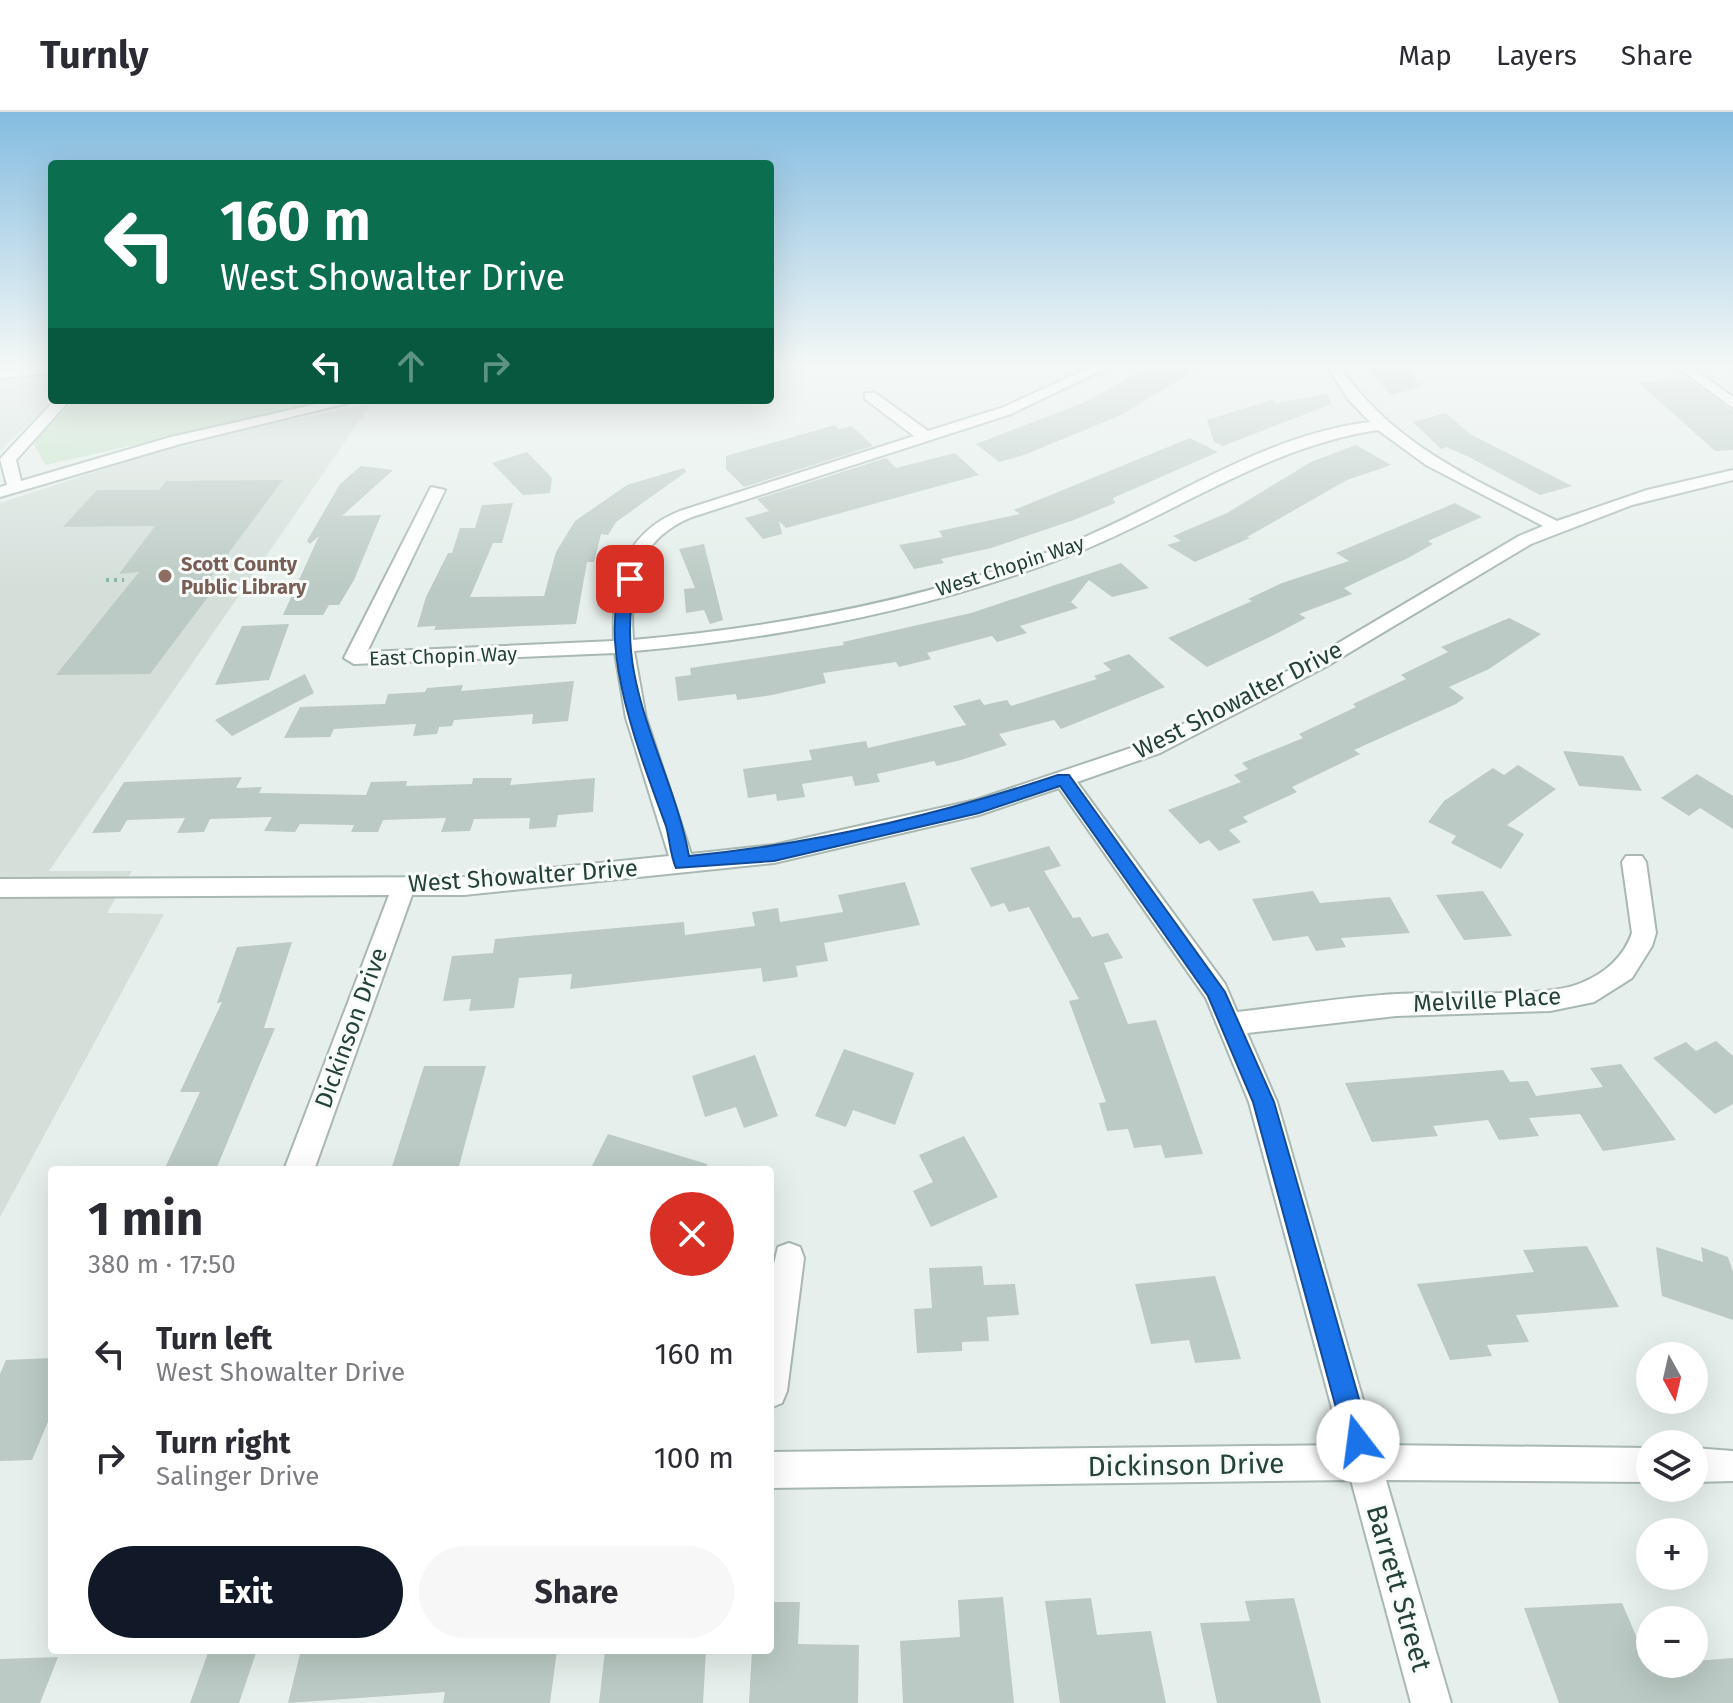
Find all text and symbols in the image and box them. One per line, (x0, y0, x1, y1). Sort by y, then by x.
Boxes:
text: Turnly (40, 32, 149, 78)
text: Map (1398, 39, 1452, 72)
text: Layers (1496, 39, 1577, 72)
text: Share (1621, 39, 1693, 72)
text: 160 m (220, 188, 371, 255)
icon: left (88, 192, 192, 296)
text: West Showalter Drive (220, 256, 565, 300)
icon: left (305, 344, 349, 388)
icon: ahead (389, 344, 433, 388)
icon: right (473, 344, 517, 388)
street label: West Chopin Way (933, 531, 1087, 601)
pin (596, 545, 664, 613)
place label: Scott County Public Library (181, 552, 307, 599)
icon: arrive (608, 557, 652, 601)
marker: Scott County Public Library (156, 567, 174, 585)
street label: West Showalter Drive (1129, 635, 1347, 765)
street label: East Chopin Way (368, 641, 518, 671)
street label: West Showalter Drive (407, 854, 639, 898)
street label: Dickinson Drive (309, 944, 393, 1112)
street label: Melville Place (1412, 982, 1562, 1018)
text: 1 min (88, 1190, 203, 1248)
button: close (650, 1192, 734, 1276)
text: 380 m · 17:50 (88, 1249, 236, 1280)
text: Turn left (156, 1321, 272, 1357)
icon: left (88, 1332, 132, 1376)
text: 160 m (655, 1336, 734, 1372)
north arrow (1636, 1342, 1708, 1414)
map controls (1636, 1342, 1708, 1678)
text: West Showalter Drive (156, 1357, 405, 1388)
position arrow (1316, 1399, 1400, 1483)
text: Turn right (156, 1425, 291, 1461)
button: layers (1636, 1430, 1708, 1502)
icon: right (88, 1436, 132, 1480)
text: 100 m (654, 1440, 734, 1476)
street label: Dickinson Drive (1087, 1447, 1285, 1483)
text: Salinger Drive (156, 1461, 319, 1492)
street label: Barrett Street (1359, 1501, 1439, 1676)
button: + (1636, 1518, 1708, 1590)
button: Exit (88, 1546, 403, 1638)
button: Share (419, 1546, 734, 1638)
button: − (1636, 1606, 1708, 1678)

